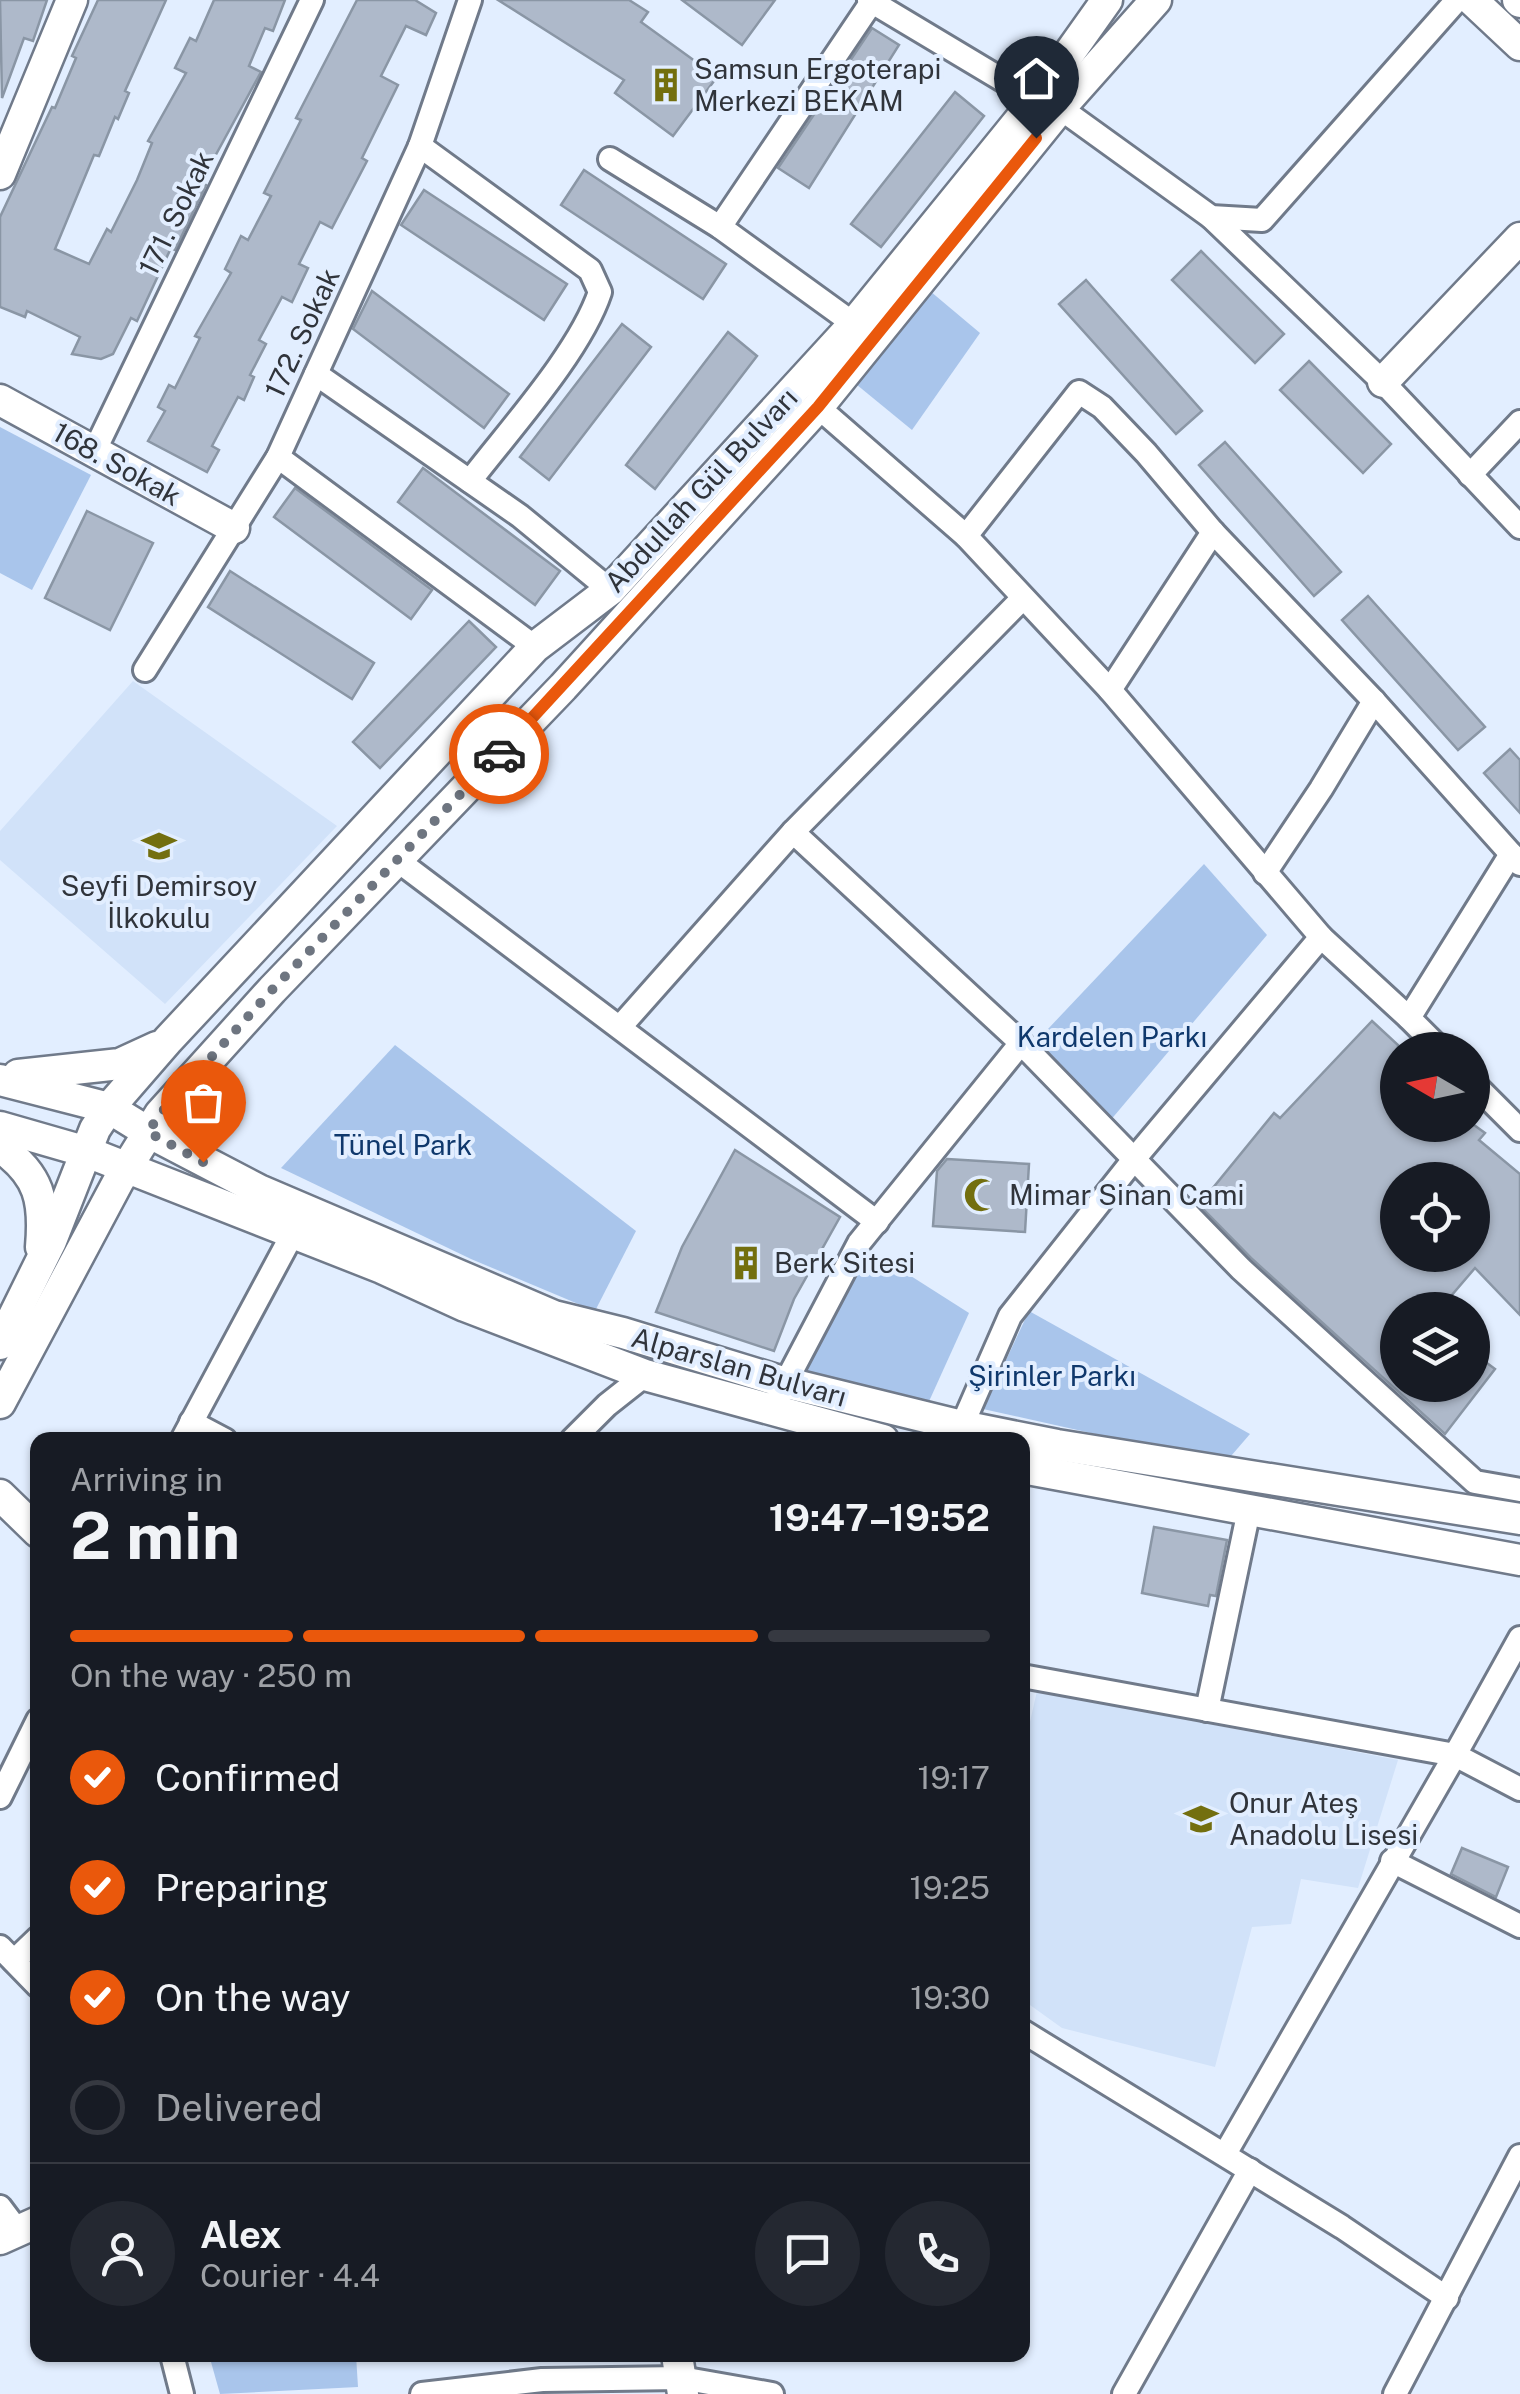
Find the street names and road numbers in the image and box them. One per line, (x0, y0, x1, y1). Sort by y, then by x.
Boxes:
street label: 171. Sokak (131, 145, 220, 280)
street label: 172. Sokak (257, 263, 346, 403)
street label: Abdullah Gül Bulvarı (598, 381, 804, 599)
street label: 168. Sokak (48, 415, 187, 512)
street label: Alparslan Bulvarı (628, 1320, 850, 1413)

